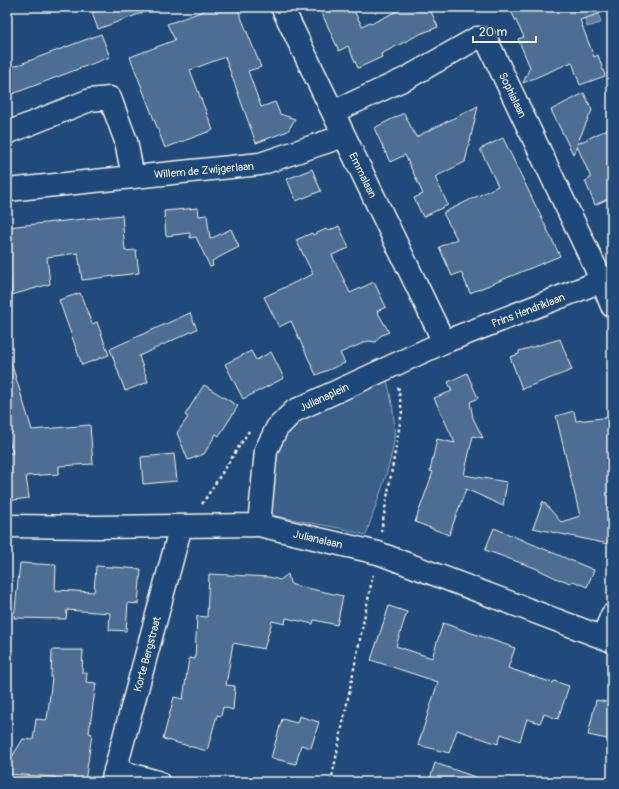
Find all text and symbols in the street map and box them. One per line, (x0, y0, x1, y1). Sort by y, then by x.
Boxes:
scale bar (473, 18, 536, 44)
text: 20 m (479, 25, 508, 40)
street label: Sophialaan (496, 70, 529, 120)
street label: Emmalaan (346, 150, 379, 200)
street label: Willem de Zwijgerlaan (154, 160, 255, 181)
street label: Prins Hendriklaan (490, 291, 567, 330)
street label: Julianaplein (298, 380, 351, 415)
street label: Julianalaan (292, 528, 344, 551)
street label: Korte Bergstraat (131, 615, 164, 693)

